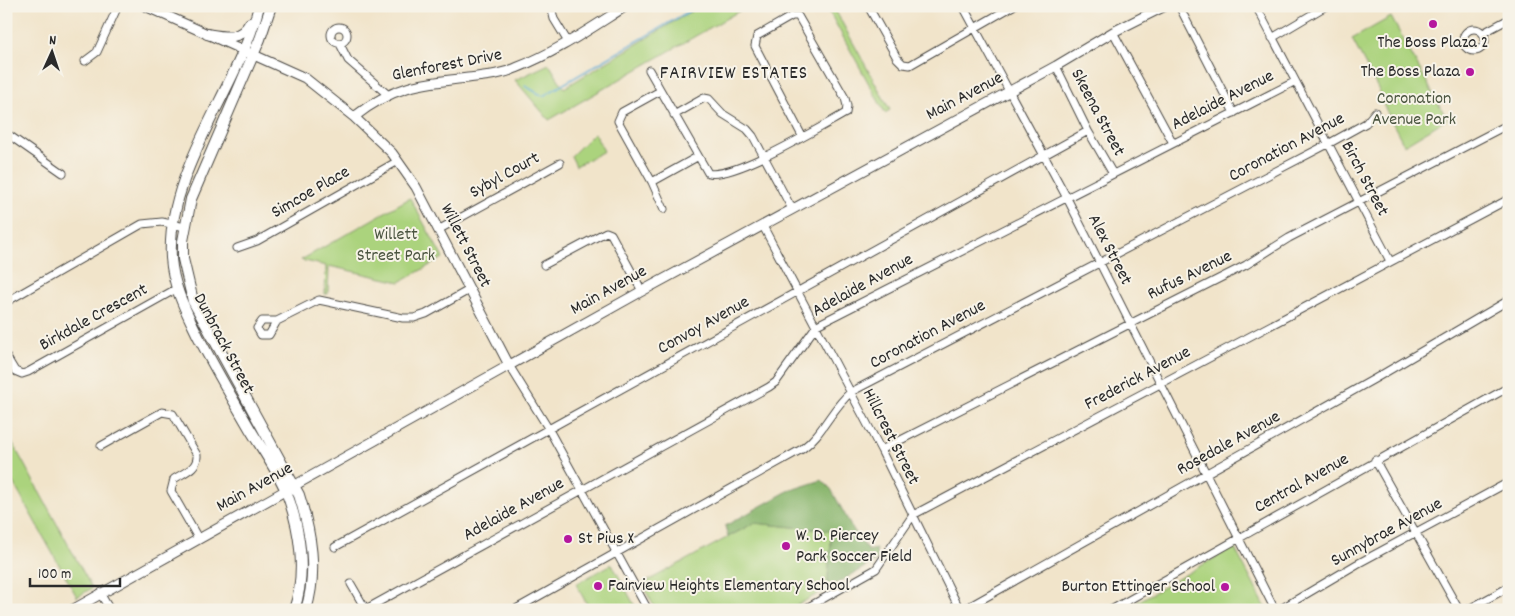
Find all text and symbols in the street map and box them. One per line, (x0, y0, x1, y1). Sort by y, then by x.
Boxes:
marker: The Boss Plaza 2 (1427, 18, 1439, 30)
north arrow (28, 28, 78, 78)
text: N (49, 31, 57, 51)
place label: The Boss Plaza 2 (1377, 31, 1489, 56)
street label: Glenforest Drive (390, 43, 504, 89)
place label: The Boss Plaza (1361, 60, 1461, 85)
district label: FAIRVIEW ESTATES (660, 61, 808, 88)
street label: Adelaide Avenue (1167, 64, 1279, 138)
street label: Skeena Street (1063, 65, 1131, 161)
street label: Main Avenue (922, 66, 1008, 128)
marker: The Boss Plaza (1464, 66, 1476, 78)
park label: Coronation Avenue Park (1372, 87, 1456, 133)
street label: Coronation Avenue (1225, 107, 1349, 189)
street label: Birch Street (1334, 137, 1394, 221)
street label: Sybyl Court (465, 146, 545, 206)
street label: Simcoe Place (267, 160, 355, 226)
street label: Willett Street (433, 200, 497, 293)
street label: Alex Street (1080, 210, 1138, 290)
park label: Willett Street Park (357, 223, 435, 269)
street label: Rufus Avenue (1143, 245, 1237, 307)
street label: Adelaide Avenue (808, 248, 918, 324)
street label: Main Avenue (566, 260, 652, 322)
street label: Birkdale Crescent (35, 278, 153, 358)
street label: Dunbrack Street (186, 289, 260, 399)
street label: Convoy Avenue (654, 290, 754, 362)
street label: Coronation Avenue (866, 294, 990, 376)
street label: Frederick Avenue (1080, 340, 1196, 417)
street label: Hillcrest Street (855, 385, 925, 490)
street label: Rosedale Avenue (1173, 405, 1285, 483)
street label: Central Avenue (1250, 448, 1354, 520)
street label: Main Avenue (212, 457, 298, 519)
street label: Adelaide Avenue (459, 472, 569, 548)
street label: Sunnybrae Avenue (1327, 492, 1447, 574)
place label: W. D. Piercey Park Soccer Field (796, 524, 912, 570)
place label: St Pius X (578, 527, 634, 552)
marker: St Pius X (562, 533, 574, 545)
marker: W. D. Piercey Park Soccer Field (780, 540, 792, 552)
scale bar (30, 556, 120, 588)
text: 100 m (38, 564, 71, 586)
place label: Fairview Heights Elementary School (608, 574, 850, 599)
place label: Burton Ettinger School (1062, 575, 1216, 600)
marker: Fairview Heights Elementary School (592, 580, 604, 592)
marker: Burton Ettinger School (1219, 581, 1231, 593)

